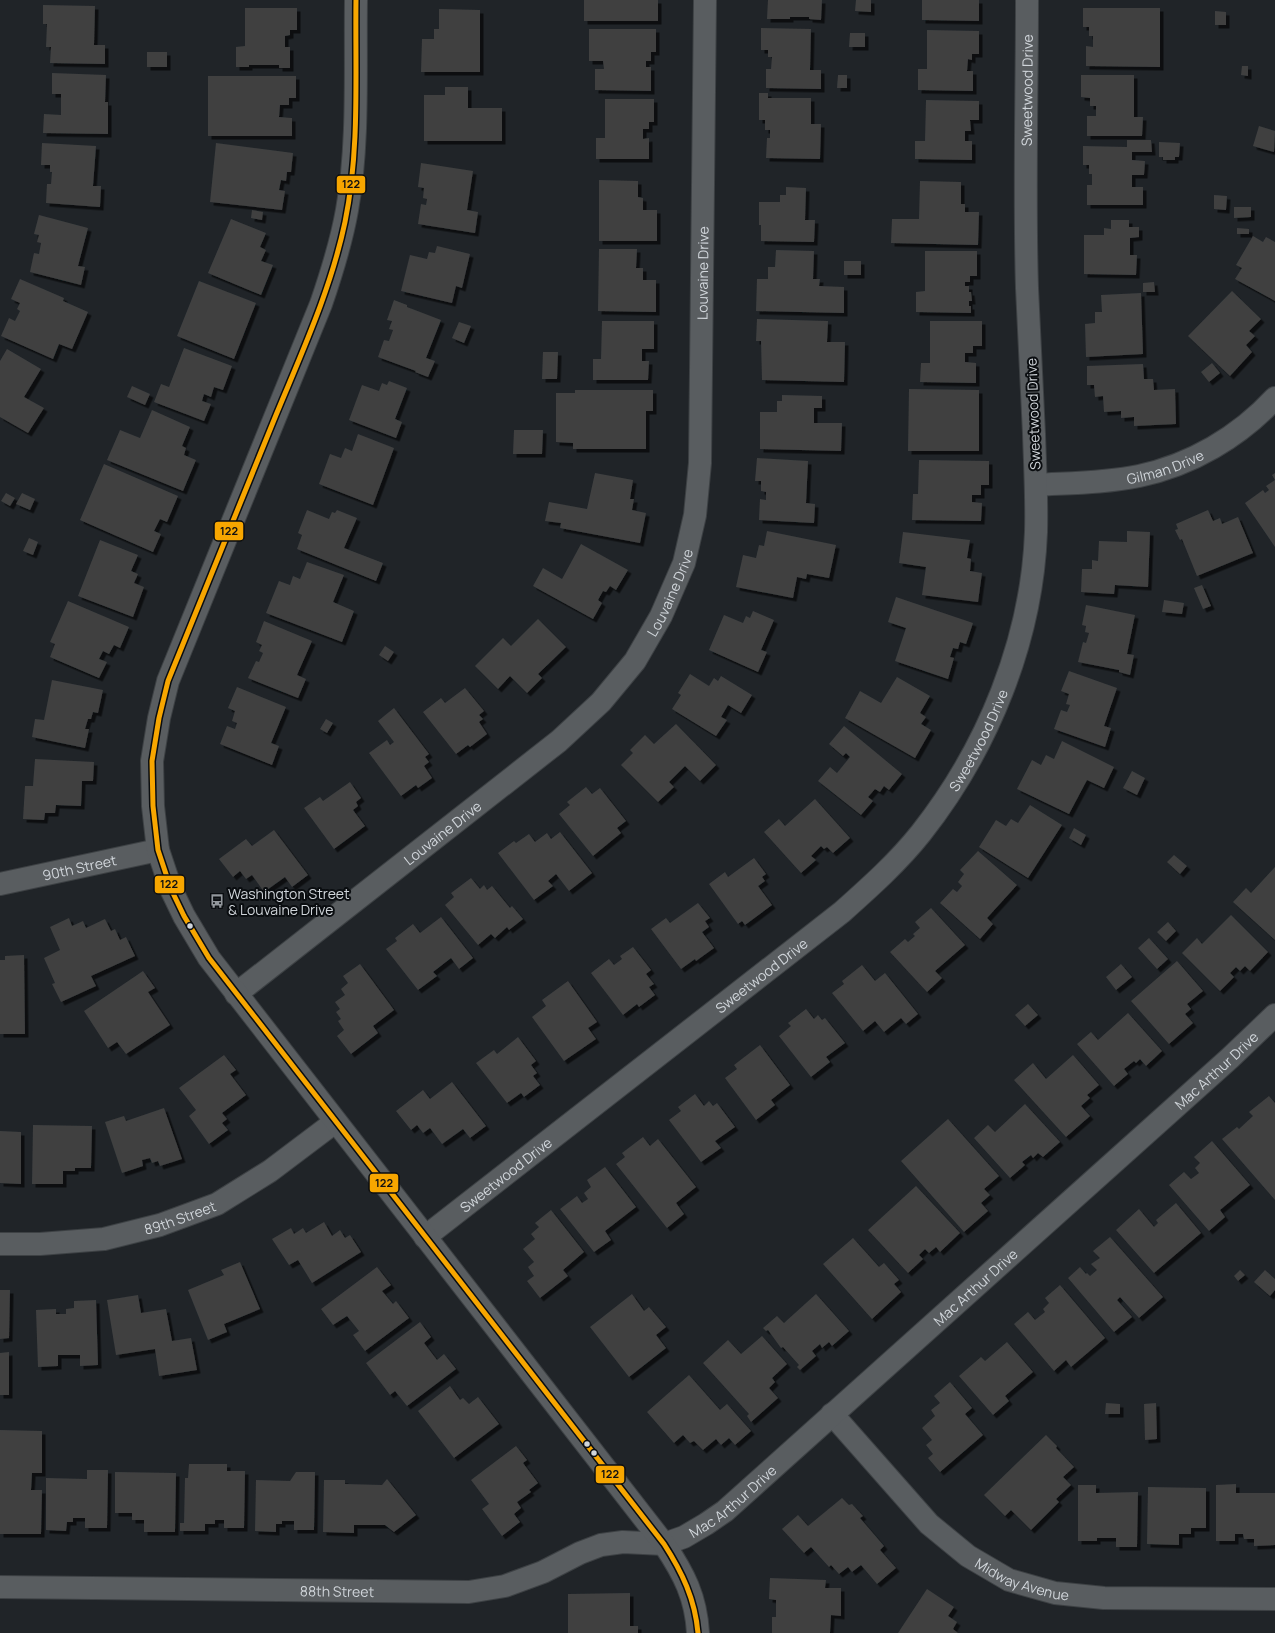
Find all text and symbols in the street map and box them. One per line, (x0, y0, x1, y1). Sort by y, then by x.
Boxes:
street label: Sweetwood Drive (1016, 34, 1036, 146)
line badge: 122 (336, 175, 366, 194)
text: 122 (342, 176, 360, 191)
street label: Louvaine Drive (692, 226, 712, 320)
street label: Sweetwood Drive (1022, 358, 1044, 470)
street label: Gilman Drive (1125, 445, 1207, 488)
line badge: 122 (214, 521, 244, 541)
text: 122 (220, 523, 238, 538)
street label: Louvaine Drive (642, 547, 696, 639)
street label: Sweetwood Drive (944, 686, 1012, 795)
street label: Louvaine Drive (400, 796, 485, 869)
street label: 90th Street (40, 850, 118, 884)
line badge: 122 (154, 875, 185, 894)
text: 122 (160, 876, 178, 891)
place label: Washington Street & Louvaine Drive (228, 884, 350, 919)
bus stop icon: Washington Street & Louvaine Drive (209, 893, 225, 909)
unlabelled marker (185, 921, 195, 931)
street label: Sweetwood Drive (711, 933, 811, 1017)
street label: Mac Arthur Drive (1170, 1027, 1262, 1113)
street label: Sweetwood Drive (455, 1132, 555, 1216)
line badge: 122 (369, 1173, 399, 1193)
text: 122 (375, 1175, 393, 1190)
street label: 89th Street (142, 1196, 218, 1238)
street label: Mac Arthur Drive (929, 1244, 1021, 1329)
unlabelled marker (582, 1439, 592, 1449)
unlabelled marker (589, 1448, 599, 1458)
street label: Mac Arthur Drive (685, 1460, 780, 1542)
line badge: 122 (595, 1465, 625, 1484)
text: 122 (601, 1466, 619, 1481)
street label: Midway Avenue (972, 1553, 1070, 1604)
street label: 88th Street (300, 1581, 375, 1600)

